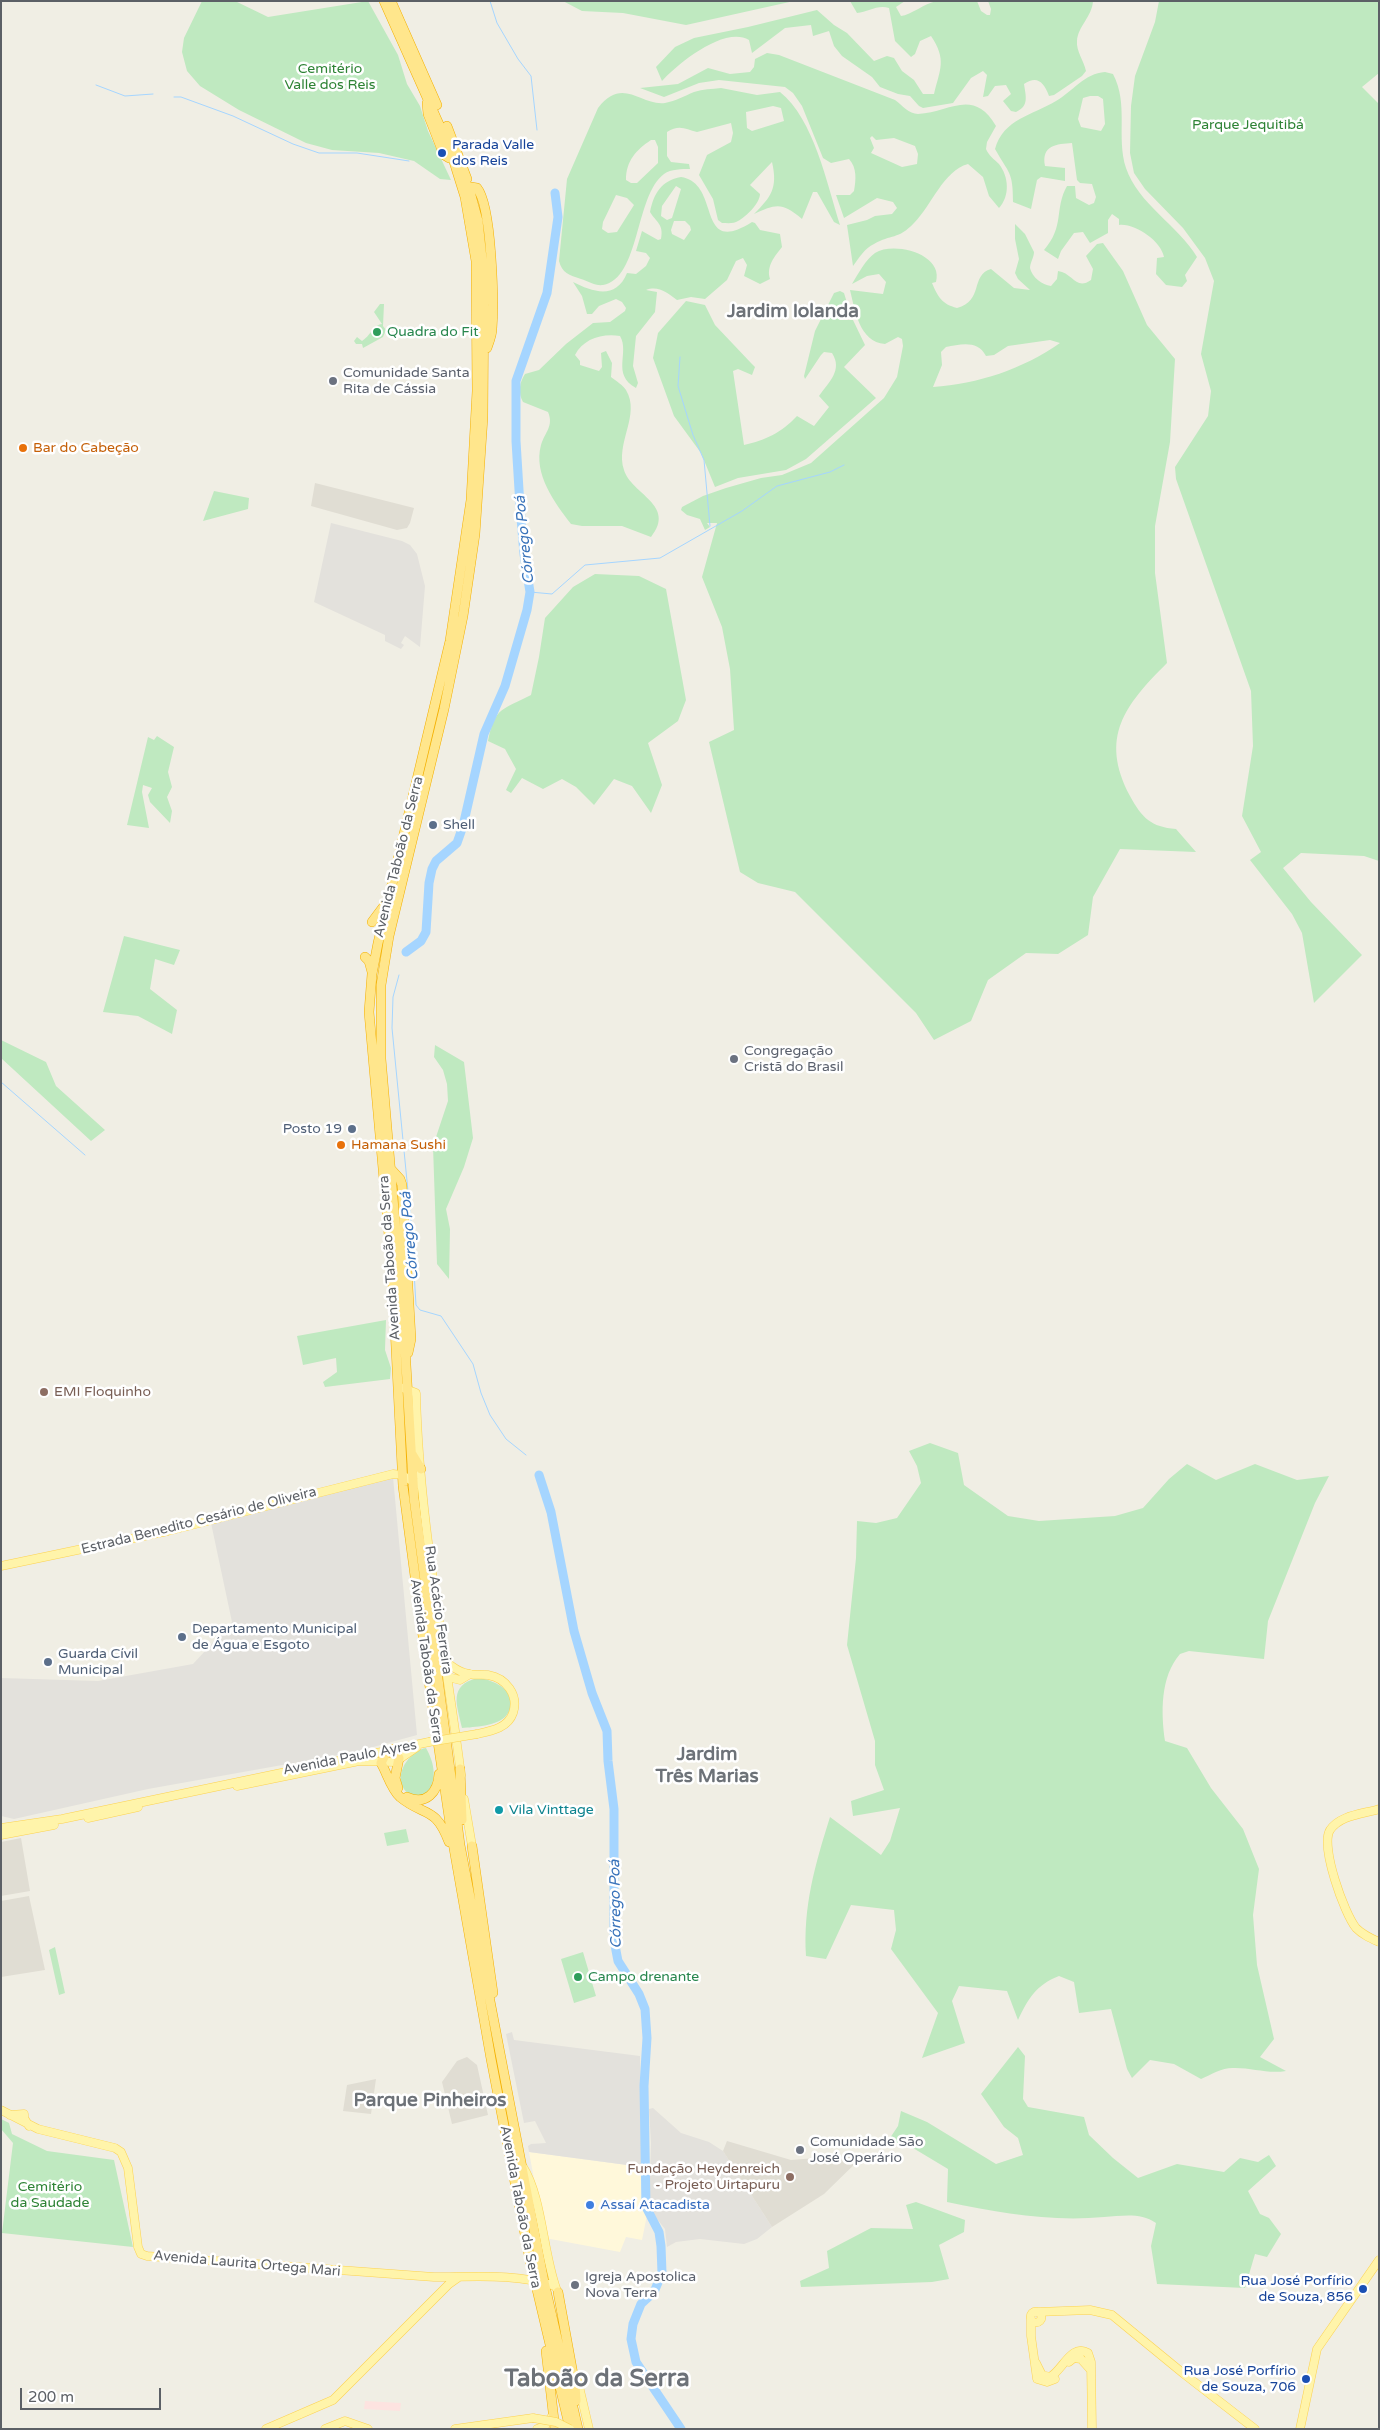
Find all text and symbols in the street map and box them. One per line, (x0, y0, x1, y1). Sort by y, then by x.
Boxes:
park label: Cemitério Valle dos Reis (284, 61, 376, 94)
park label: Parque Jequitibá (1192, 117, 1304, 133)
place label: Parada Valle dos Reis (452, 137, 534, 170)
marker: Parada Valle dos Reis (436, 147, 448, 159)
district label: Jardim Iolanda (727, 301, 859, 323)
place label: Quadra do Fit (387, 324, 479, 340)
marker: Quadra do Fit (371, 326, 383, 338)
place label: Comunidade Santa Rita de Cássia (343, 365, 470, 398)
marker: Comunidade Santa Rita de Cássia (327, 375, 339, 387)
place label: Bar do Cabeção (33, 440, 139, 456)
marker: Bar do Cabeção (17, 442, 29, 454)
water label: Córrego Poá (511, 495, 539, 585)
street label: Avenida Taboão da Serra (371, 775, 427, 939)
place label: Shell (443, 817, 475, 833)
marker: Shell (427, 819, 439, 831)
place label: Congregação Cristã do Brasil (744, 1043, 844, 1076)
marker: Congregação Cristã do Brasil (728, 1053, 740, 1065)
place label: Posto 19 (283, 1121, 342, 1137)
marker: Posto 19 (346, 1123, 358, 1135)
place label: Hamana Sushi (351, 1137, 446, 1153)
marker: Hamana Sushi (335, 1139, 347, 1151)
street label: Avenida Taboão da Serra (376, 1175, 404, 1341)
water label: Córrego Poá (397, 1191, 423, 1281)
place label: EMI Floquinho (54, 1384, 151, 1400)
marker: EMI Floquinho (38, 1386, 50, 1398)
street label: Estrada Benedito Cesário de Oliveira (80, 1484, 318, 1558)
street label: Rua Acácio Ferreira (421, 1545, 455, 1675)
street label: Avenida Taboão da Serra (406, 1578, 446, 1744)
place label: Departamento Municipal de Água e Esgoto (192, 1621, 357, 1654)
marker: Departamento Municipal de Água e Esgoto (176, 1631, 188, 1643)
place label: Guarda Cívil Municipal (58, 1646, 138, 1678)
marker: Guarda Cívil Municipal (42, 1656, 54, 1668)
street label: Avenida Paulo Ayres (282, 1737, 418, 1779)
district label: Jardim Três Marias (655, 1744, 759, 1788)
place label: Vila Vinttage (509, 1802, 594, 1818)
marker: Vila Vinttage (493, 1804, 505, 1816)
water label: Córrego Poá (606, 1859, 626, 1949)
place label: Campo drenante (588, 1969, 699, 1985)
marker: Campo drenante (572, 1971, 584, 1983)
district label: Parque Pinheiros (354, 2090, 506, 2112)
street label: Avenida Taboão da Serra (496, 2124, 544, 2290)
place label: Comunidade São José Operário (810, 2134, 923, 2166)
marker: Comunidade São José Operário (794, 2144, 806, 2156)
place label: Fundação Heydenreich - Projeto Uirtapuru (627, 2161, 780, 2194)
marker: Fundação Heydenreich - Projeto Uirtapuru (784, 2171, 796, 2183)
park label: Cemitério da Saudade (11, 2179, 89, 2212)
place label: Assaí Atacadista (600, 2197, 710, 2213)
marker: Assaí Atacadista (584, 2199, 596, 2211)
street label: Avenida Laurita Ortega Mari (153, 2247, 341, 2281)
place label: Igreja Apostolica Nova Terra (585, 2269, 696, 2302)
place label: Rua José Porfírio de Souza, 856 (1240, 2273, 1353, 2306)
marker: Igreja Apostolica Nova Terra (569, 2279, 581, 2291)
marker: Rua José Porfírio de Souza, 856 (1357, 2283, 1369, 2295)
place label: Rua José Porfírio de Souza, 706 (1183, 2363, 1296, 2396)
district label: Taboão da Serra (504, 2366, 690, 2394)
marker: Rua José Porfírio de Souza, 706 (1300, 2373, 1312, 2385)
scale bar (22, 2378, 164, 2410)
text: 200 m (28, 2388, 74, 2406)

